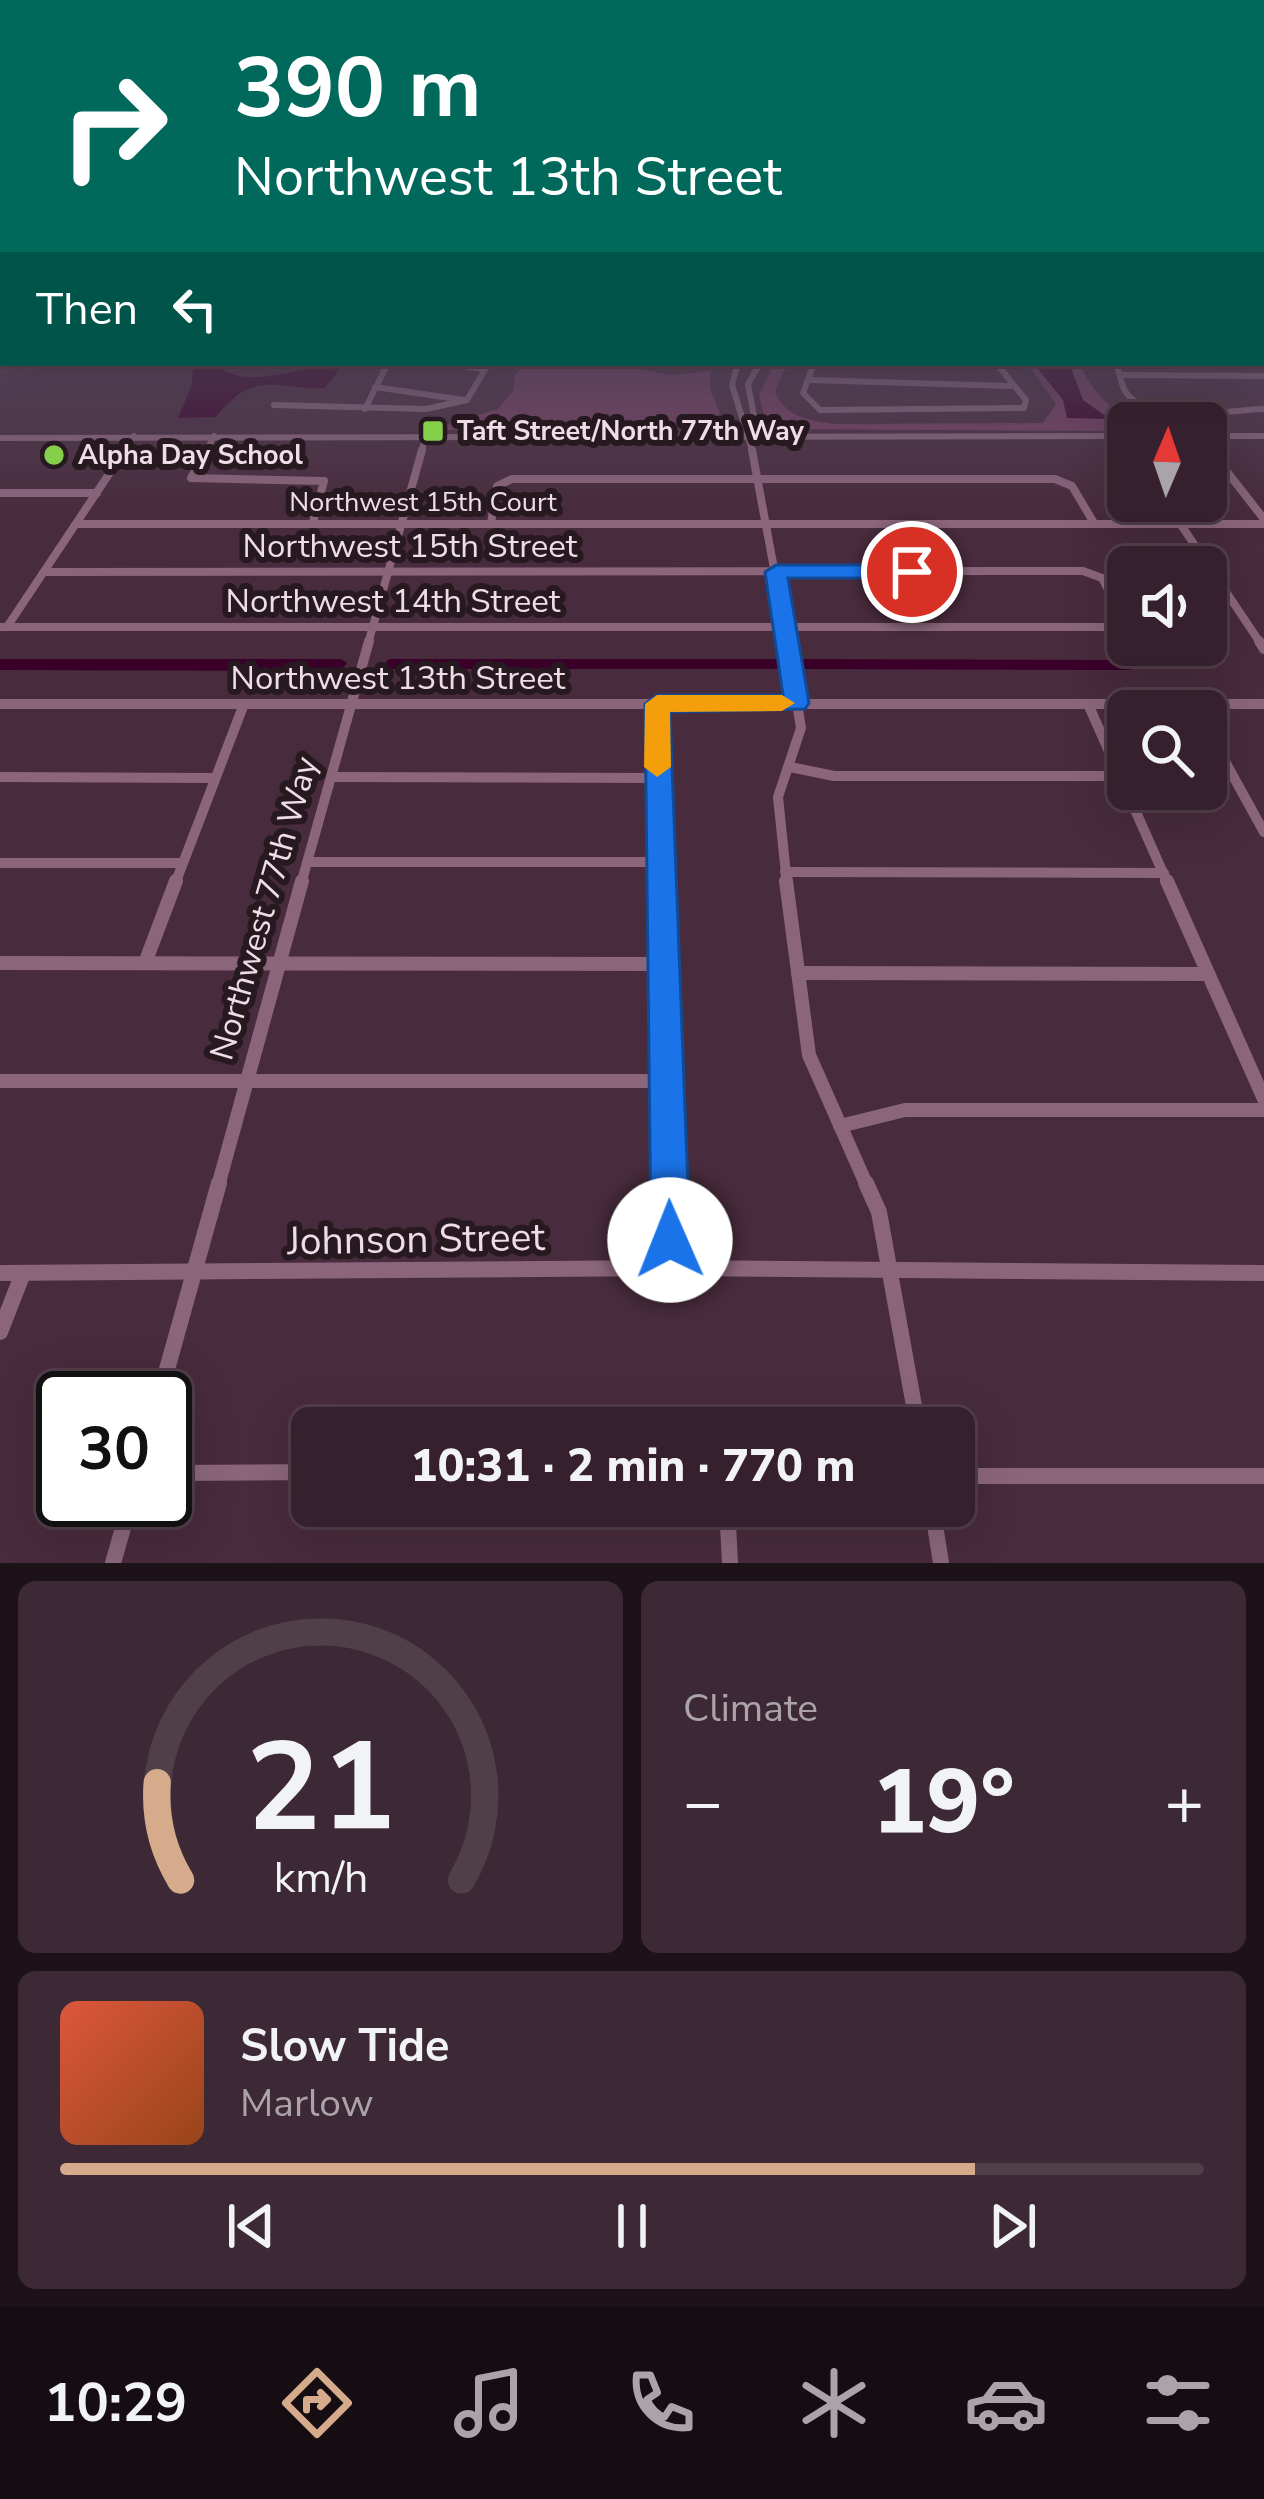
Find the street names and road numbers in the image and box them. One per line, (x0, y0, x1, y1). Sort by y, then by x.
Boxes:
street label: Northwest 15th Court (289, 484, 557, 521)
street label: Northwest 15th Street (243, 524, 578, 569)
street label: Northwest 14th Street (226, 579, 561, 624)
street label: Northwest 13th Street (231, 656, 566, 701)
street label: Northwest 77th Way (200, 752, 329, 1065)
street label: Johnson Street (286, 1211, 546, 1268)

